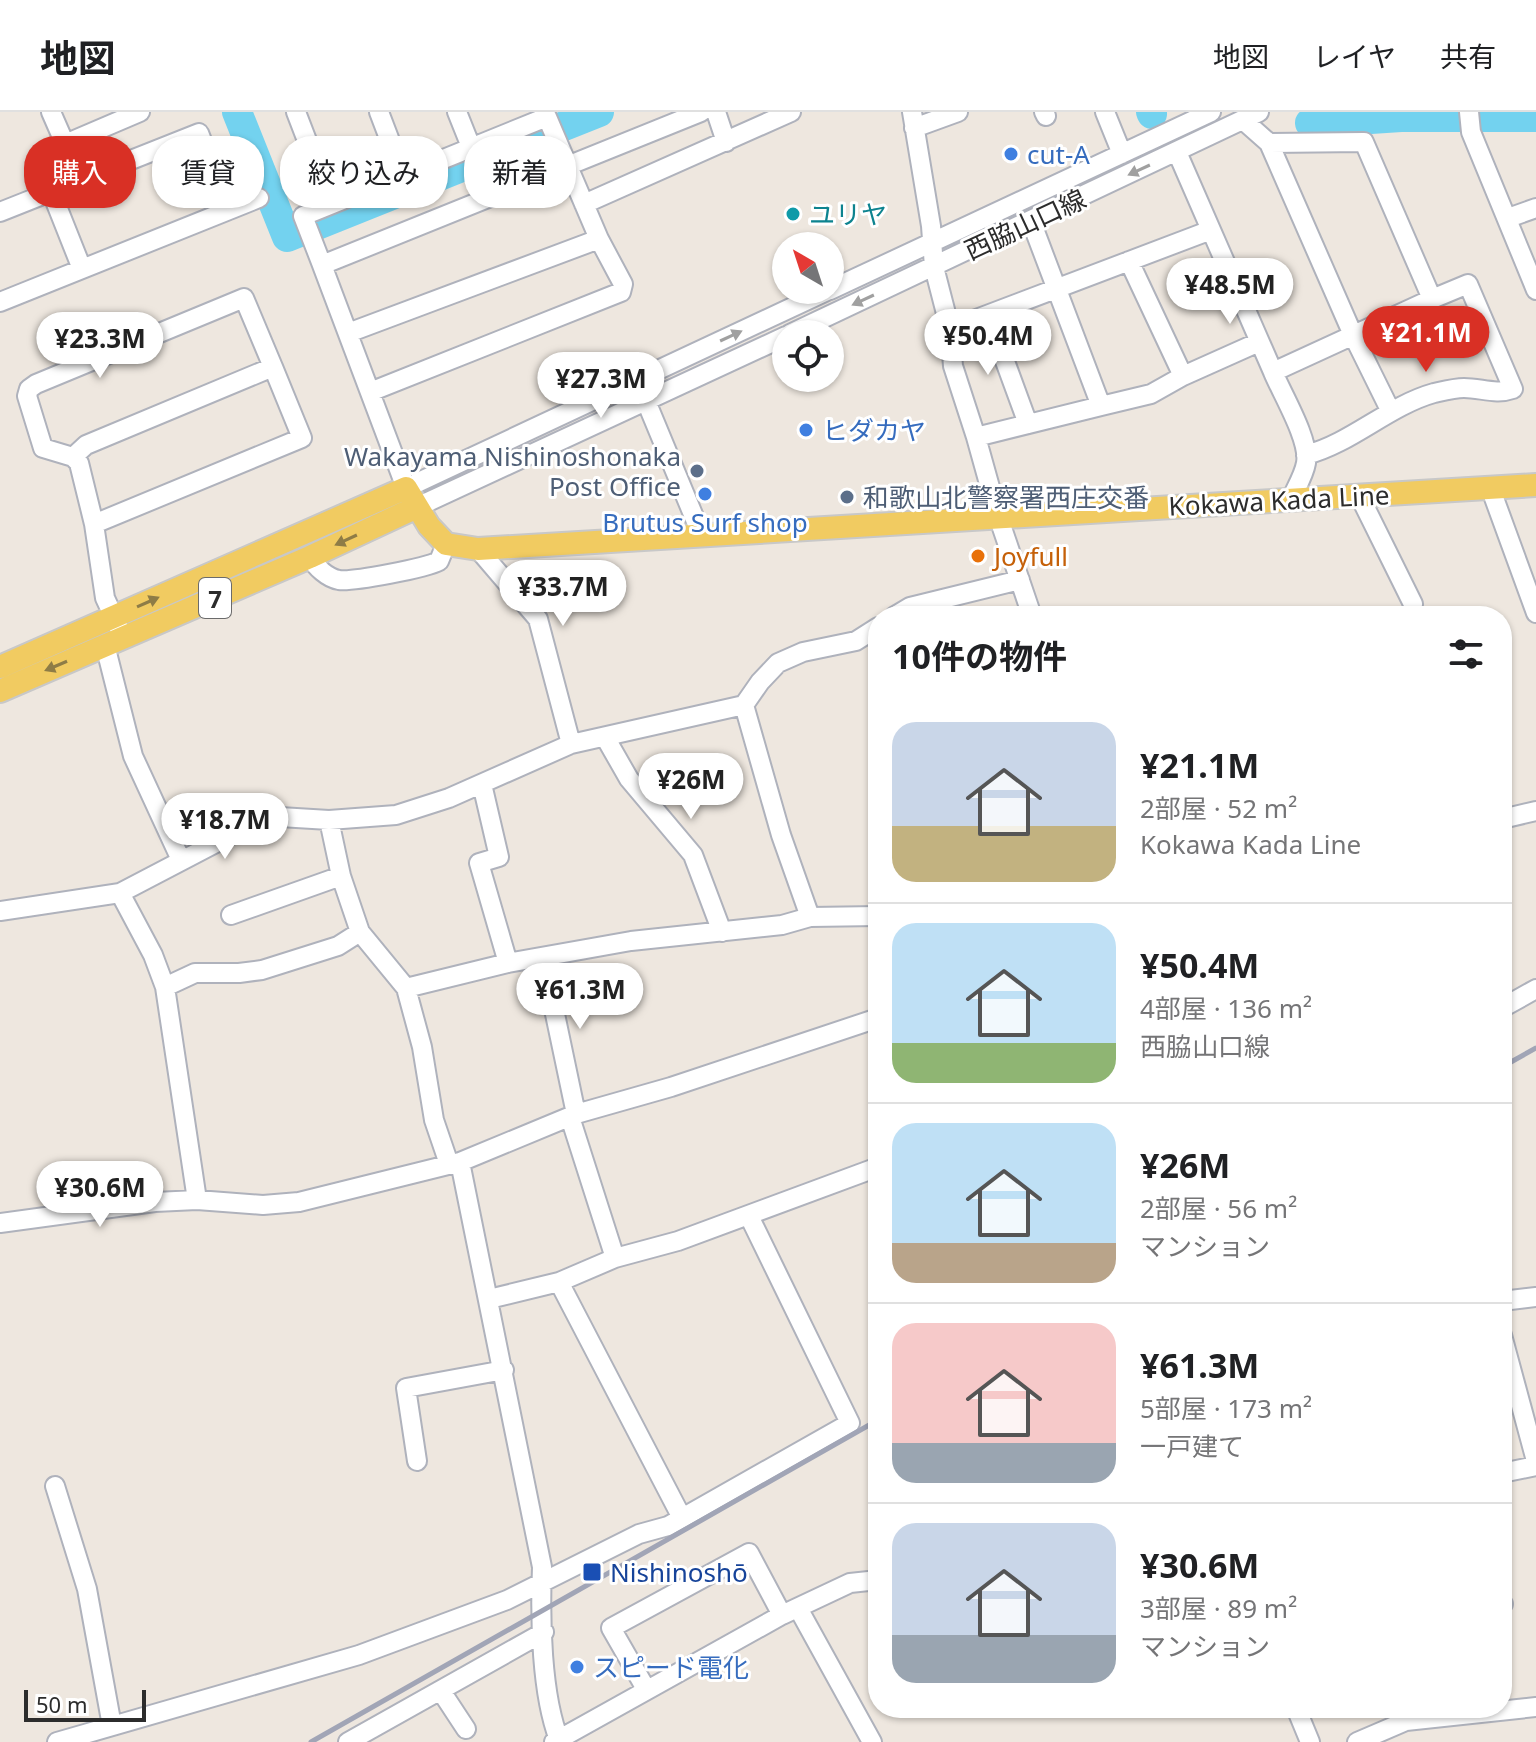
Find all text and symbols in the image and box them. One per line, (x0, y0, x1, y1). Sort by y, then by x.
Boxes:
text: 地図 (40, 31, 116, 83)
text: 地図 (1213, 37, 1269, 75)
text: レイヤ (1313, 37, 1396, 75)
text: 共有 (1440, 37, 1496, 75)
chip: 購入 (24, 136, 136, 208)
chip: 賃貸 (152, 136, 264, 208)
chip: 絞り込み (280, 136, 448, 208)
chip: 新着 (464, 136, 576, 208)
place label: cut-A (1027, 136, 1090, 172)
marker: cut-A (1002, 145, 1020, 163)
one-way arrow (1127, 163, 1150, 177)
street label: 西脇山口線 (958, 180, 1092, 268)
place label: ユリヤ (809, 196, 887, 232)
marker: ユリヤ (784, 205, 802, 223)
north arrow (772, 232, 844, 304)
map controls (772, 232, 844, 392)
pin: ¥48.5M (1165, 258, 1295, 326)
text: ¥48.5M (1184, 266, 1276, 302)
one-way arrow (851, 293, 875, 307)
pin: ¥21.1M (1361, 306, 1491, 374)
pin: ¥50.4M (923, 309, 1053, 377)
pin: ¥23.3M (35, 312, 165, 380)
text: ¥21.1M (1380, 314, 1472, 350)
text: ¥50.4M (942, 317, 1034, 353)
text: ¥23.3M (54, 320, 146, 356)
button: locate (772, 320, 844, 392)
one-way arrow (719, 329, 742, 343)
pin: ¥27.3M (536, 352, 666, 420)
text: ¥27.3M (555, 360, 647, 396)
place label: ヒダカヤ (822, 412, 926, 448)
marker: ヒダカヤ (797, 421, 815, 439)
place label: Wakayama Nishinoshonaka Post Office (344, 438, 681, 504)
marker: Wakayama Nishinoshonaka Post Office (688, 462, 706, 480)
street label: Kokawa Kada Line (1168, 476, 1390, 524)
place label: 和歌山北警察署西庄交番 (863, 479, 1149, 515)
marker: Brutus Surf shop (696, 485, 714, 503)
marker: 和歌山北警察署西庄交番 (838, 488, 856, 506)
place label: Brutus Surf shop (602, 504, 808, 540)
one-way arrow (334, 533, 358, 547)
place label: Joyfull (991, 538, 1068, 574)
marker: Joyfull (969, 547, 987, 565)
pin: ¥33.7M (498, 560, 628, 628)
text: ¥33.7M (517, 568, 609, 604)
road number: 7 (199, 578, 231, 618)
one-way arrow (137, 595, 160, 608)
icon: filters (1444, 632, 1488, 676)
text: 10件の物件 (892, 633, 1067, 679)
one-way arrow (45, 660, 68, 673)
text: ¥21.1M (1140, 742, 1259, 788)
pin: ¥26M (644, 753, 738, 821)
icon: home (956, 754, 1052, 850)
text: ¥26M (656, 761, 726, 797)
text: 2部屋 · 52 m² (1140, 790, 1297, 826)
pin: ¥18.7M (160, 793, 290, 861)
text: ¥18.7M (179, 801, 271, 837)
text: Kokawa Kada Line (1140, 826, 1361, 862)
text: ¥50.4M (1140, 942, 1259, 988)
icon: home (956, 955, 1052, 1051)
pin: ¥61.3M (515, 963, 645, 1031)
text: ¥61.3M (534, 971, 626, 1007)
text: 4部屋 · 136 m² (1140, 990, 1312, 1026)
text: 西脇山口線 (1140, 1028, 1270, 1064)
text: ¥26M (1140, 1142, 1230, 1188)
icon: home (956, 1155, 1052, 1251)
pin: ¥30.6M (35, 1161, 165, 1229)
text: ¥30.6M (54, 1169, 146, 1205)
text: 2部屋 · 56 m² (1140, 1190, 1297, 1226)
text: マンション (1140, 1228, 1270, 1264)
text: ¥61.3M (1140, 1342, 1259, 1388)
icon: home (956, 1355, 1052, 1451)
text: 5部屋 · 173 m² (1140, 1390, 1312, 1426)
text: 一戸建て (1140, 1428, 1244, 1464)
text: ¥30.6M (1140, 1542, 1259, 1588)
place label: Nishinoshō (610, 1554, 748, 1590)
icon: home (956, 1555, 1052, 1651)
marker: Nishinoshō (581, 1561, 603, 1583)
text: 3部屋 · 89 m² (1140, 1590, 1297, 1626)
text: マンション (1140, 1628, 1270, 1664)
place label: スピード電化 (593, 1649, 749, 1685)
marker: スピード電化 (568, 1658, 586, 1676)
scale bar (24, 1686, 146, 1722)
text: 50 m (36, 1689, 87, 1719)

